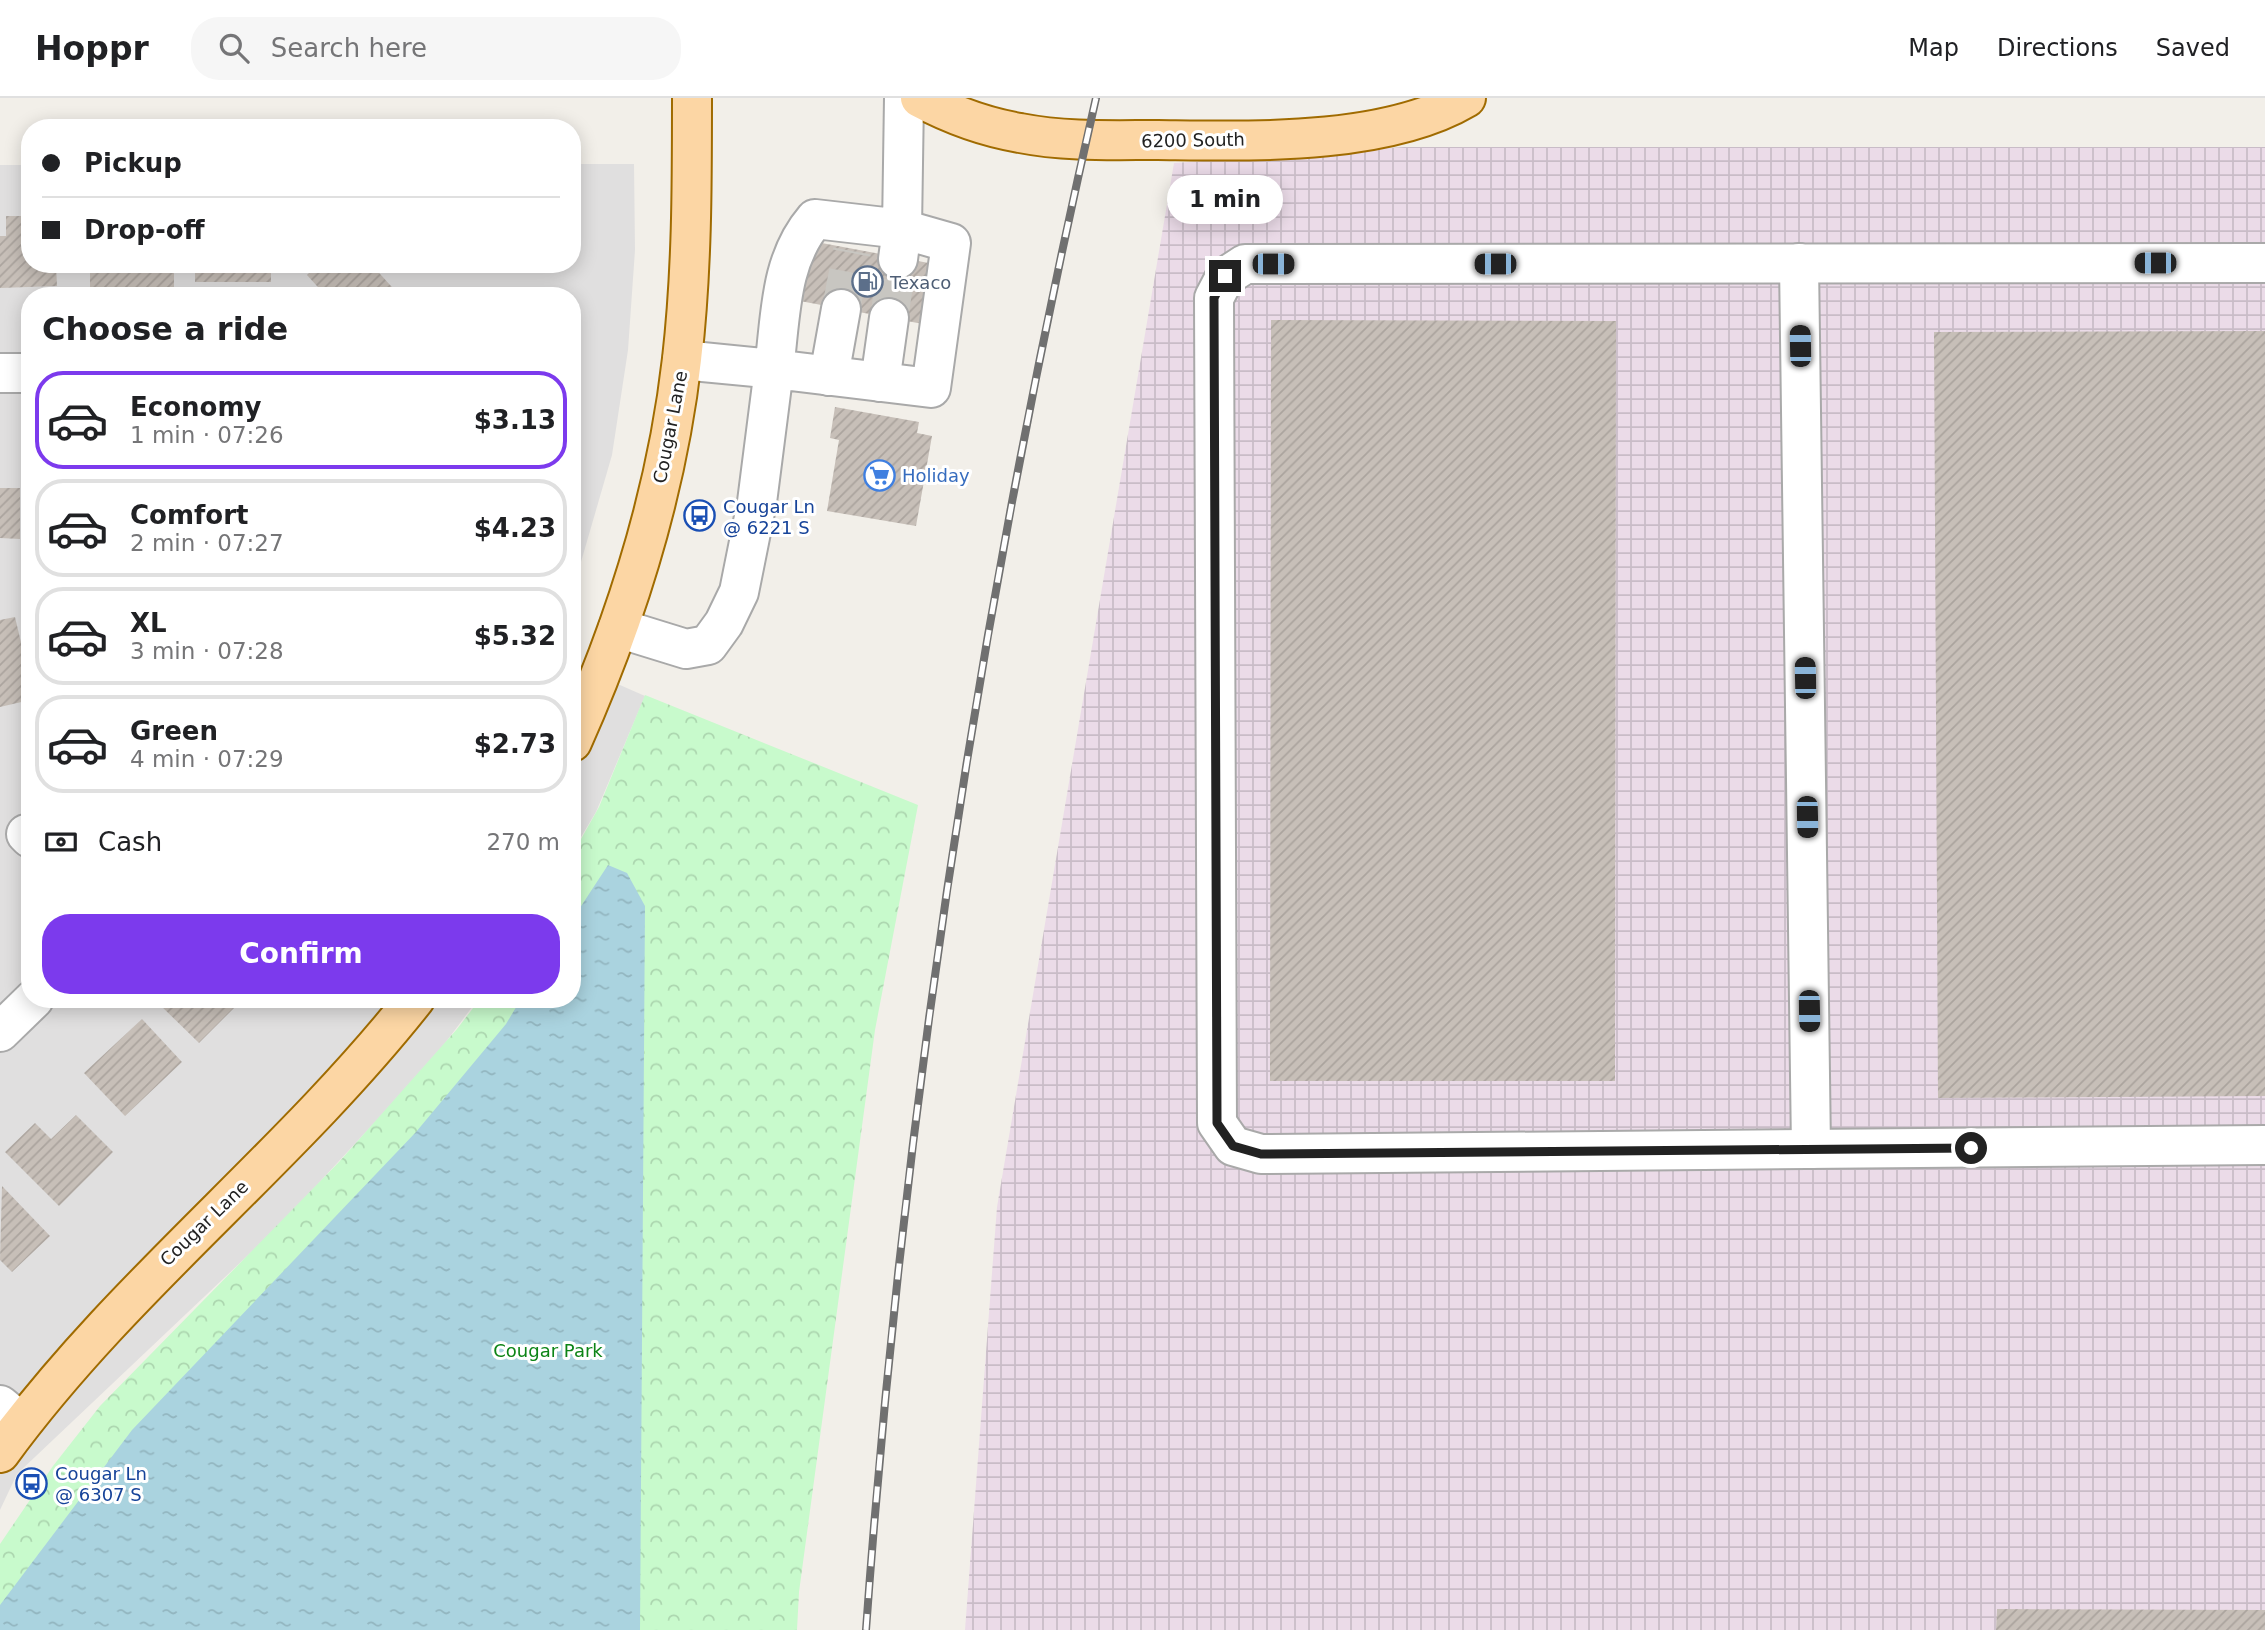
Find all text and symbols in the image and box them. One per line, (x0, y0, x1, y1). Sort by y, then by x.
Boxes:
search box (191, 17, 681, 80)
text: Hoppr (35, 29, 149, 68)
icon: search (215, 29, 253, 67)
text: Search here (271, 33, 427, 63)
text: Map (1908, 34, 1959, 62)
text: Directions (1997, 34, 2118, 62)
text: Saved (2156, 34, 2230, 62)
street label: 6200 South (1141, 129, 1245, 151)
text: Pickup (84, 148, 182, 178)
callout: 1 min (1167, 174, 1283, 223)
text: 1 min (1189, 186, 1261, 212)
text: Drop-off (84, 215, 205, 245)
car (2135, 253, 2177, 274)
car (1253, 254, 1295, 275)
car (1475, 254, 1517, 275)
route end (1209, 260, 1241, 292)
fuel station icon: Texaco (850, 265, 884, 299)
place label: Texaco (889, 272, 951, 293)
text: Choose a ride (42, 310, 288, 348)
car (1790, 325, 1811, 367)
street label: Cougar Lane (649, 369, 691, 485)
icon: car (46, 389, 109, 452)
text: Economy (130, 392, 261, 422)
text: $3.13 (474, 405, 556, 435)
text: 1 min · 07:26 (130, 422, 284, 448)
supermarket icon: Holiday (862, 458, 896, 492)
place label: Holiday (902, 465, 970, 486)
place label: Cougar Ln @ 6221 S (723, 496, 815, 538)
icon: car (46, 497, 109, 560)
bus stop icon: Cougar Ln @ 6221 S (683, 499, 717, 533)
text: Comfort (130, 500, 248, 530)
text: $4.23 (474, 513, 556, 543)
text: 2 min · 07:27 (130, 530, 284, 556)
icon: car (46, 605, 109, 668)
text: XL (130, 608, 167, 638)
text: $5.32 (474, 621, 556, 651)
text: 3 min · 07:28 (130, 638, 284, 664)
car (1795, 657, 1816, 699)
icon: car (46, 713, 109, 776)
text: Green (130, 716, 218, 746)
text: $2.73 (474, 729, 556, 759)
text: 4 min · 07:29 (130, 746, 284, 772)
car (1797, 796, 1818, 838)
icon: cash (42, 823, 80, 861)
text: Cash (98, 827, 162, 857)
text: 270 m (486, 829, 560, 855)
button: Confirm (42, 914, 560, 994)
car (1799, 990, 1820, 1032)
route start (1955, 1132, 1987, 1164)
street label: Cougar Lane (156, 1176, 252, 1270)
park label: Cougar Park (493, 1340, 603, 1361)
place label: Cougar Ln @ 6307 S (55, 1463, 147, 1505)
bus stop icon: Cougar Ln @ 6307 S (15, 1466, 49, 1500)

